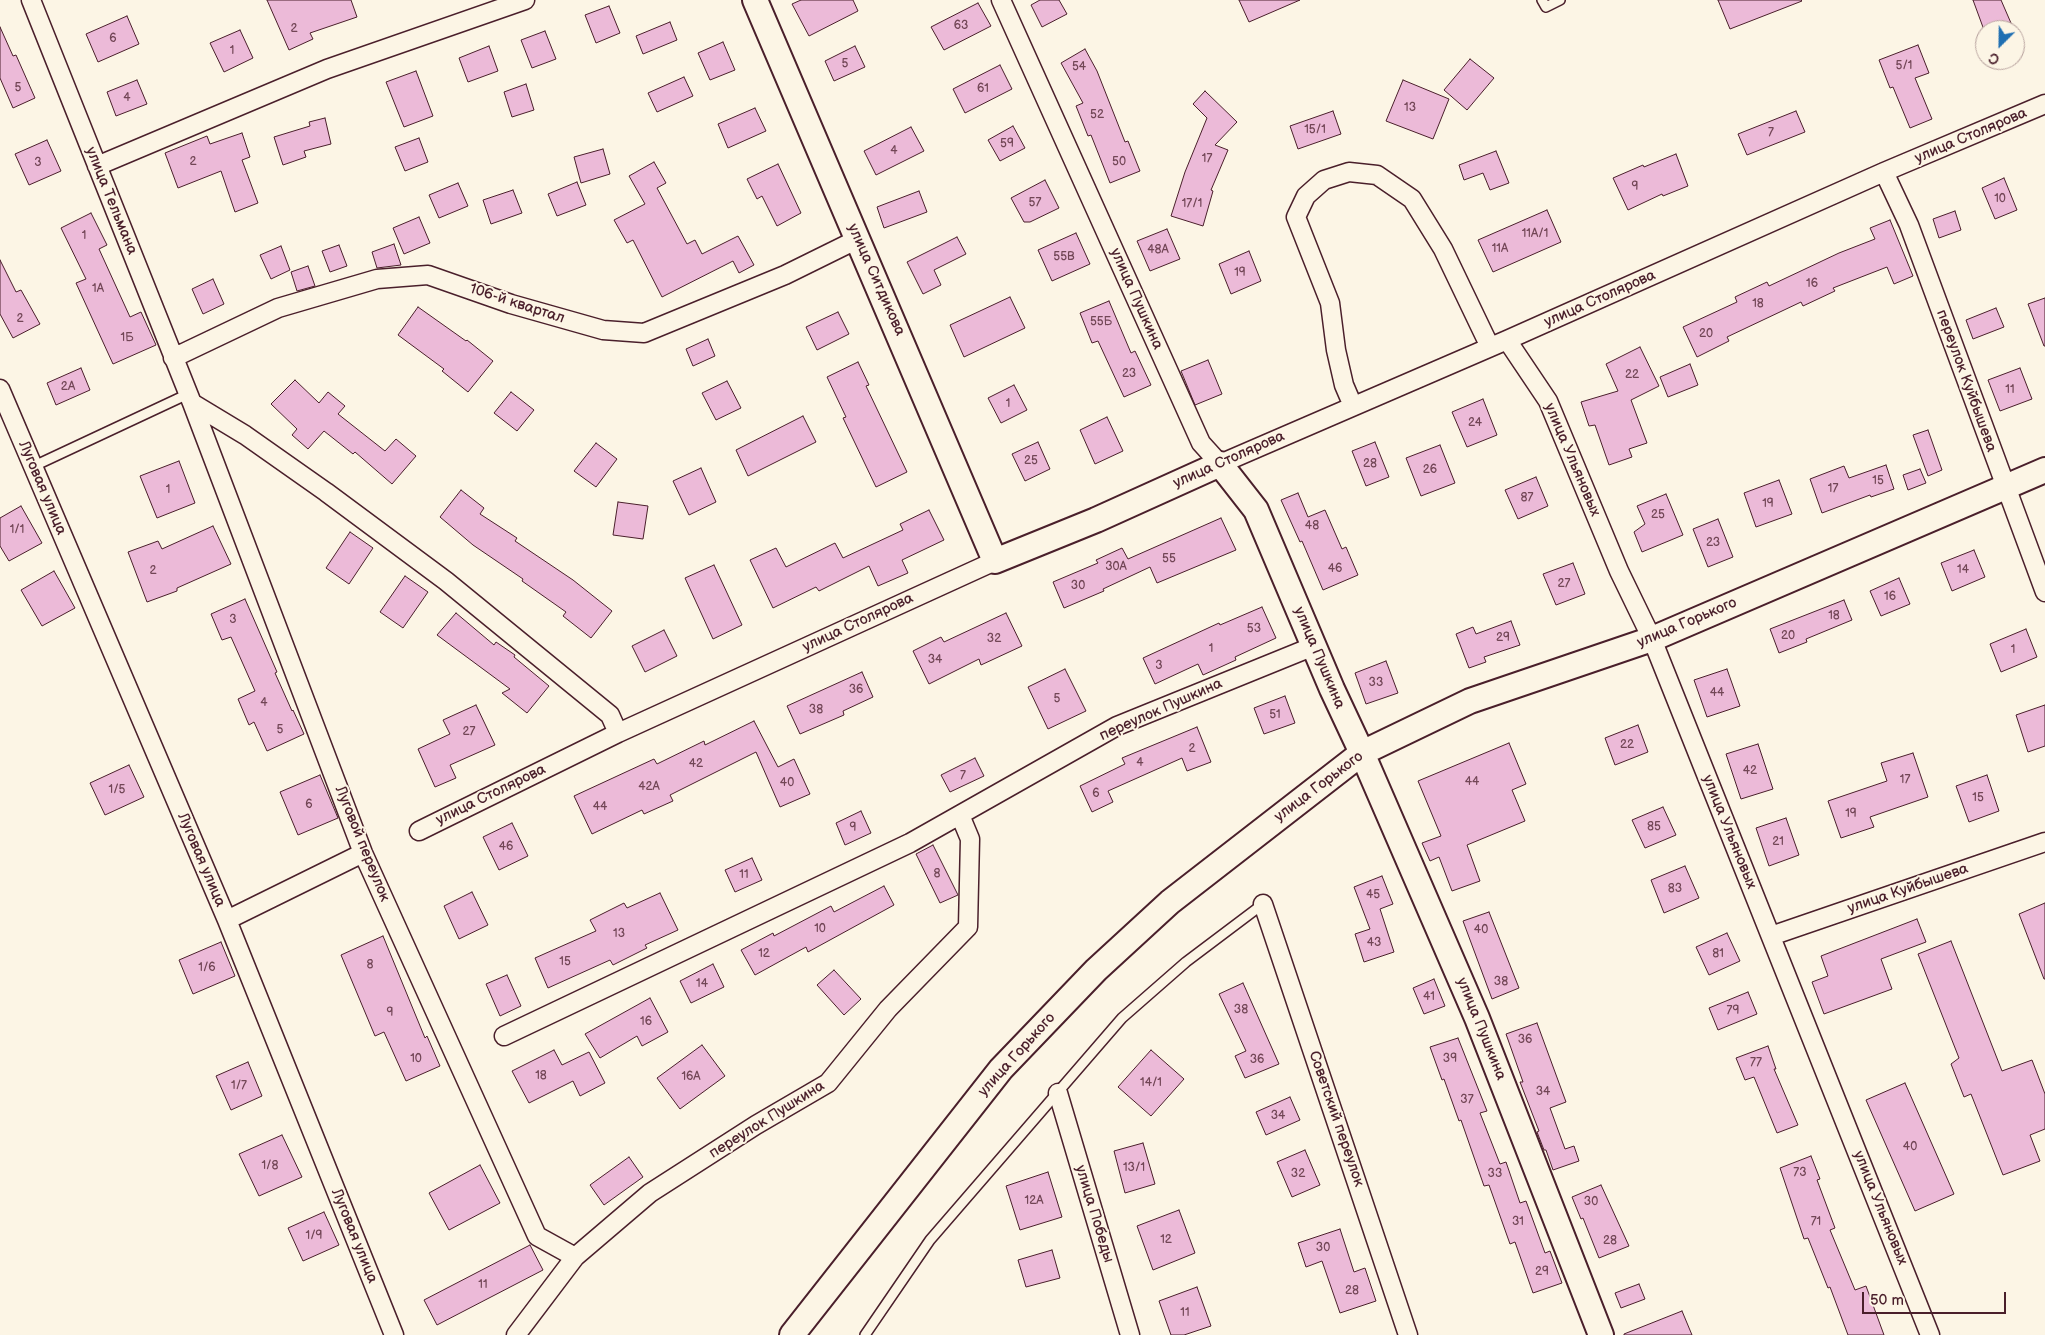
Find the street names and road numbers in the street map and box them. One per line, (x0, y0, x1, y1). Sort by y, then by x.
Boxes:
street label: улица Столярова (1912, 104, 2030, 168)
street label: улица Тельмана (81, 144, 141, 258)
street label: улица Ситдикова (843, 221, 909, 339)
street label: улица Пушкина (1106, 246, 1166, 352)
street label: улица Столярова (1542, 266, 1658, 332)
street label: 106-й квартал (467, 280, 567, 328)
street label: переулок Куйбышева (1932, 307, 2000, 455)
street label: улица Ульяновых (1540, 401, 1604, 519)
street label: улица Столярова (1171, 427, 1287, 493)
street label: Луговая улица (14, 438, 70, 538)
street label: улица Столярова (800, 590, 916, 656)
street label: улица Горького (1635, 594, 1739, 652)
street label: улица Пушкина (1289, 604, 1349, 712)
street label: переулок Пушкина (1097, 675, 1225, 745)
street label: улица Горького (1271, 748, 1367, 826)
street label: улица Столярова (433, 761, 549, 829)
street label: улица Ульяновых (1698, 772, 1760, 892)
street label: Луговой переулок (331, 784, 393, 904)
street label: Луговая улица (173, 810, 229, 910)
street label: улица Куйбышева (1845, 860, 1971, 918)
street label: улица Пушкина (1452, 975, 1510, 1083)
street label: улица Горького (975, 1009, 1059, 1101)
street label: Советский переулок (1304, 1049, 1368, 1189)
street label: переулок Пушкина (706, 1077, 828, 1163)
street label: улица Ульяновых (1849, 1148, 1911, 1268)
street label: улица Победы (1071, 1163, 1117, 1265)
street label: Луговая улица (327, 1186, 381, 1286)

